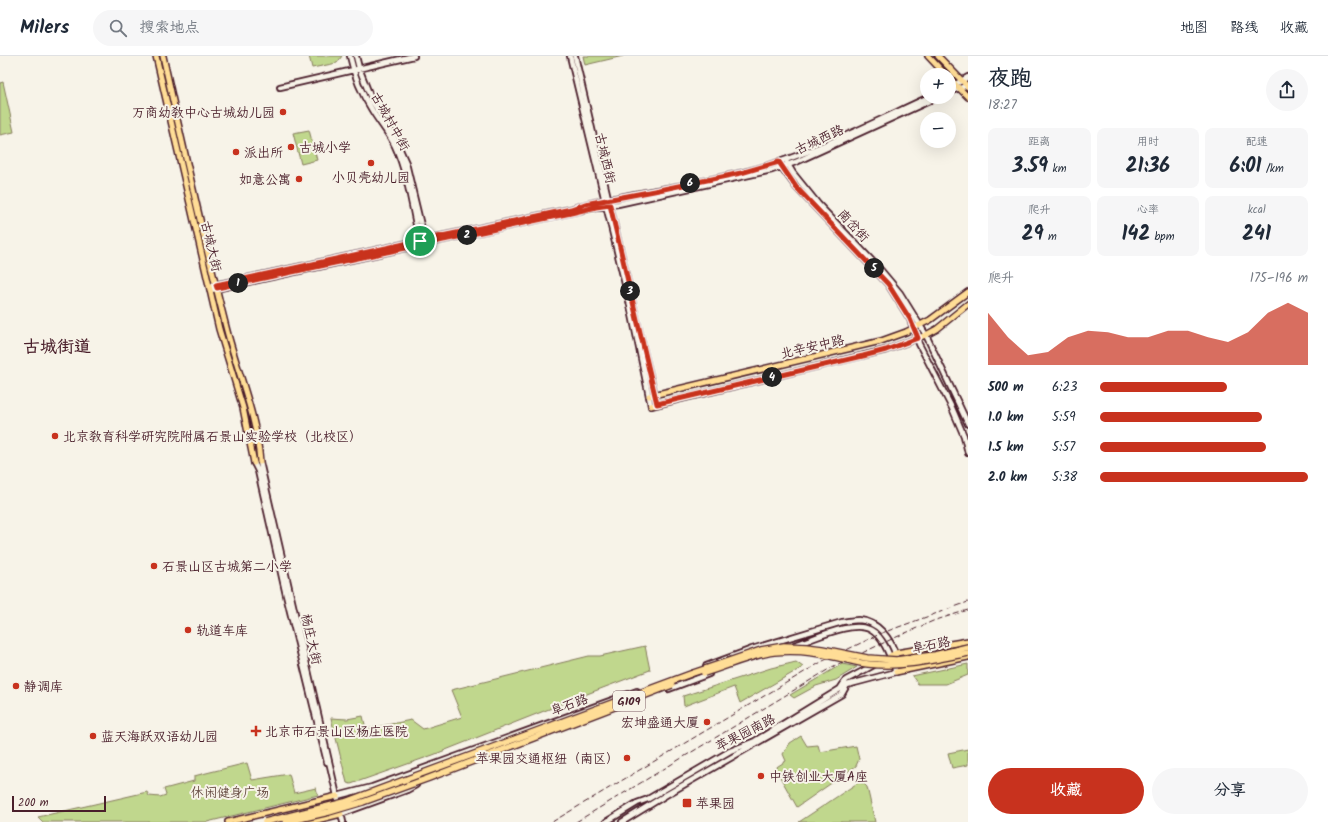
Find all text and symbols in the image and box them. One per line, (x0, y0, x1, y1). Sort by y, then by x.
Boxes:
search box (93, 10, 373, 46)
text: Milers (20, 13, 69, 43)
text: 搜索地点 (139, 16, 199, 40)
icon: search (107, 17, 129, 39)
text: 地图 (1180, 17, 1208, 39)
text: 路线 (1230, 17, 1258, 39)
text: 收藏 (1280, 17, 1308, 39)
text: 夜跑 (988, 62, 1032, 97)
map controls (920, 68, 956, 148)
button: + (920, 68, 956, 104)
button: share (1266, 69, 1308, 111)
street label: 古城村中街 (365, 88, 415, 155)
text: 18:27 (988, 95, 1017, 116)
place label: 万商幼教中心古城幼儿园 (132, 103, 275, 124)
marker: 万商幼教中心古城幼儿园 (278, 107, 288, 117)
button: − (920, 112, 956, 148)
street label: 古城西路 (792, 120, 848, 161)
street label: 古城西街 (588, 131, 621, 186)
text: 距离 (1028, 133, 1050, 151)
text: 用时 (1137, 133, 1159, 151)
text: 配速 (1246, 133, 1268, 151)
place label: 古城小学 (299, 138, 351, 159)
marker: 古城小学 (286, 142, 296, 152)
place label: 派出所 (244, 143, 283, 164)
marker: 派出所 (231, 147, 241, 157)
text: 3.59 (1012, 151, 1048, 183)
text: 21:36 (1126, 151, 1170, 183)
text: 6:01 (1230, 151, 1262, 183)
marker: 小贝壳幼儿园 (366, 158, 376, 168)
text: km (1048, 160, 1066, 178)
text: /km (1262, 160, 1284, 178)
place label: 小贝壳幼儿园 (332, 168, 410, 189)
place label: 如意公寓 (239, 170, 291, 191)
pin: 6 (680, 173, 700, 193)
marker: 如意公寓 (294, 174, 304, 184)
text: 6 (687, 174, 693, 192)
text: 爬升 (1028, 201, 1050, 219)
text: 心率 (1137, 201, 1159, 219)
text: kcal (1248, 201, 1266, 219)
street label: 南岔街 (832, 205, 874, 247)
street label: 古城大街 (194, 219, 227, 274)
text: 29 (1022, 219, 1044, 251)
text: 142 (1122, 219, 1150, 251)
text: 241 (1242, 219, 1271, 251)
pin (403, 224, 437, 258)
pin: 2 (457, 225, 477, 245)
text: 2 (464, 226, 470, 244)
text: m (1044, 228, 1057, 246)
text: bpm (1150, 228, 1174, 246)
icon: arrive (409, 230, 431, 252)
pin: 5 (864, 258, 884, 278)
text: 5 (871, 259, 877, 277)
text: 爬升 (988, 268, 1014, 289)
text: 175–196 m (1250, 268, 1308, 289)
pin: 1 (228, 273, 248, 293)
text: 1 (236, 274, 240, 292)
pin: 3 (620, 281, 640, 301)
text: 3 (627, 282, 633, 300)
street label: 北辛安中路 (778, 330, 846, 365)
district label: 古城街道 (23, 334, 91, 361)
pin: 4 (762, 367, 782, 387)
text: 4 (769, 368, 775, 386)
text: 500 m (988, 377, 1024, 398)
text: 6:23 (1052, 377, 1077, 398)
text: 1.0 km (988, 407, 1024, 428)
text: 5:59 (1052, 407, 1076, 428)
place label: 北京教育科学研究院附属石景山实验学校（北校区） (63, 427, 362, 448)
marker: 北京教育科学研究院附属石景山实验学校（北校区） (50, 431, 60, 441)
text: 1.5 km (988, 437, 1024, 458)
text: 5:57 (1052, 437, 1075, 458)
text: 2.0 km (988, 467, 1027, 488)
text: 5:38 (1052, 467, 1077, 488)
place label: 石景山区古城第二小学 (162, 557, 292, 578)
marker: 石景山区古城第二小学 (149, 561, 159, 571)
street label: 杨庄大街 (294, 612, 327, 667)
place label: 轨道车库 (196, 621, 248, 642)
marker: 轨道车库 (183, 625, 193, 635)
street label: 阜石路 (910, 631, 952, 660)
place label: 静调库 (24, 677, 63, 698)
marker: 静调库 (11, 681, 21, 691)
street label: 阜石路 (548, 689, 591, 722)
road number: G109 (613, 691, 645, 711)
street label: 苹果园南路 (712, 709, 779, 757)
place label: 宏坤盛通大厦 (621, 713, 699, 734)
marker: 宏坤盛通大厦 (702, 717, 712, 727)
place label: 北京市石景山区杨庄医院 (265, 722, 408, 743)
marker: 北京市石景山区杨庄医院 (250, 725, 262, 737)
place label: 蓝天海跃双语幼儿园 (101, 727, 218, 748)
marker: 蓝天海跃双语幼儿园 (88, 731, 98, 741)
place label: 苹果园交通枢纽（南区） (476, 749, 619, 770)
marker: 苹果园交通枢纽（南区） (622, 753, 632, 763)
place label: 中铁创业大厦A座 (769, 767, 868, 788)
button: 收藏 (988, 768, 1144, 814)
button: 分享 (1152, 768, 1308, 814)
marker: 中铁创业大厦A座 (756, 771, 766, 781)
park label: 休闲健身广场 (191, 783, 269, 804)
scale bar (12, 794, 106, 813)
text: 200 m (18, 794, 49, 812)
place label: 苹果园 (696, 794, 735, 815)
marker: 苹果园 (681, 797, 693, 809)

